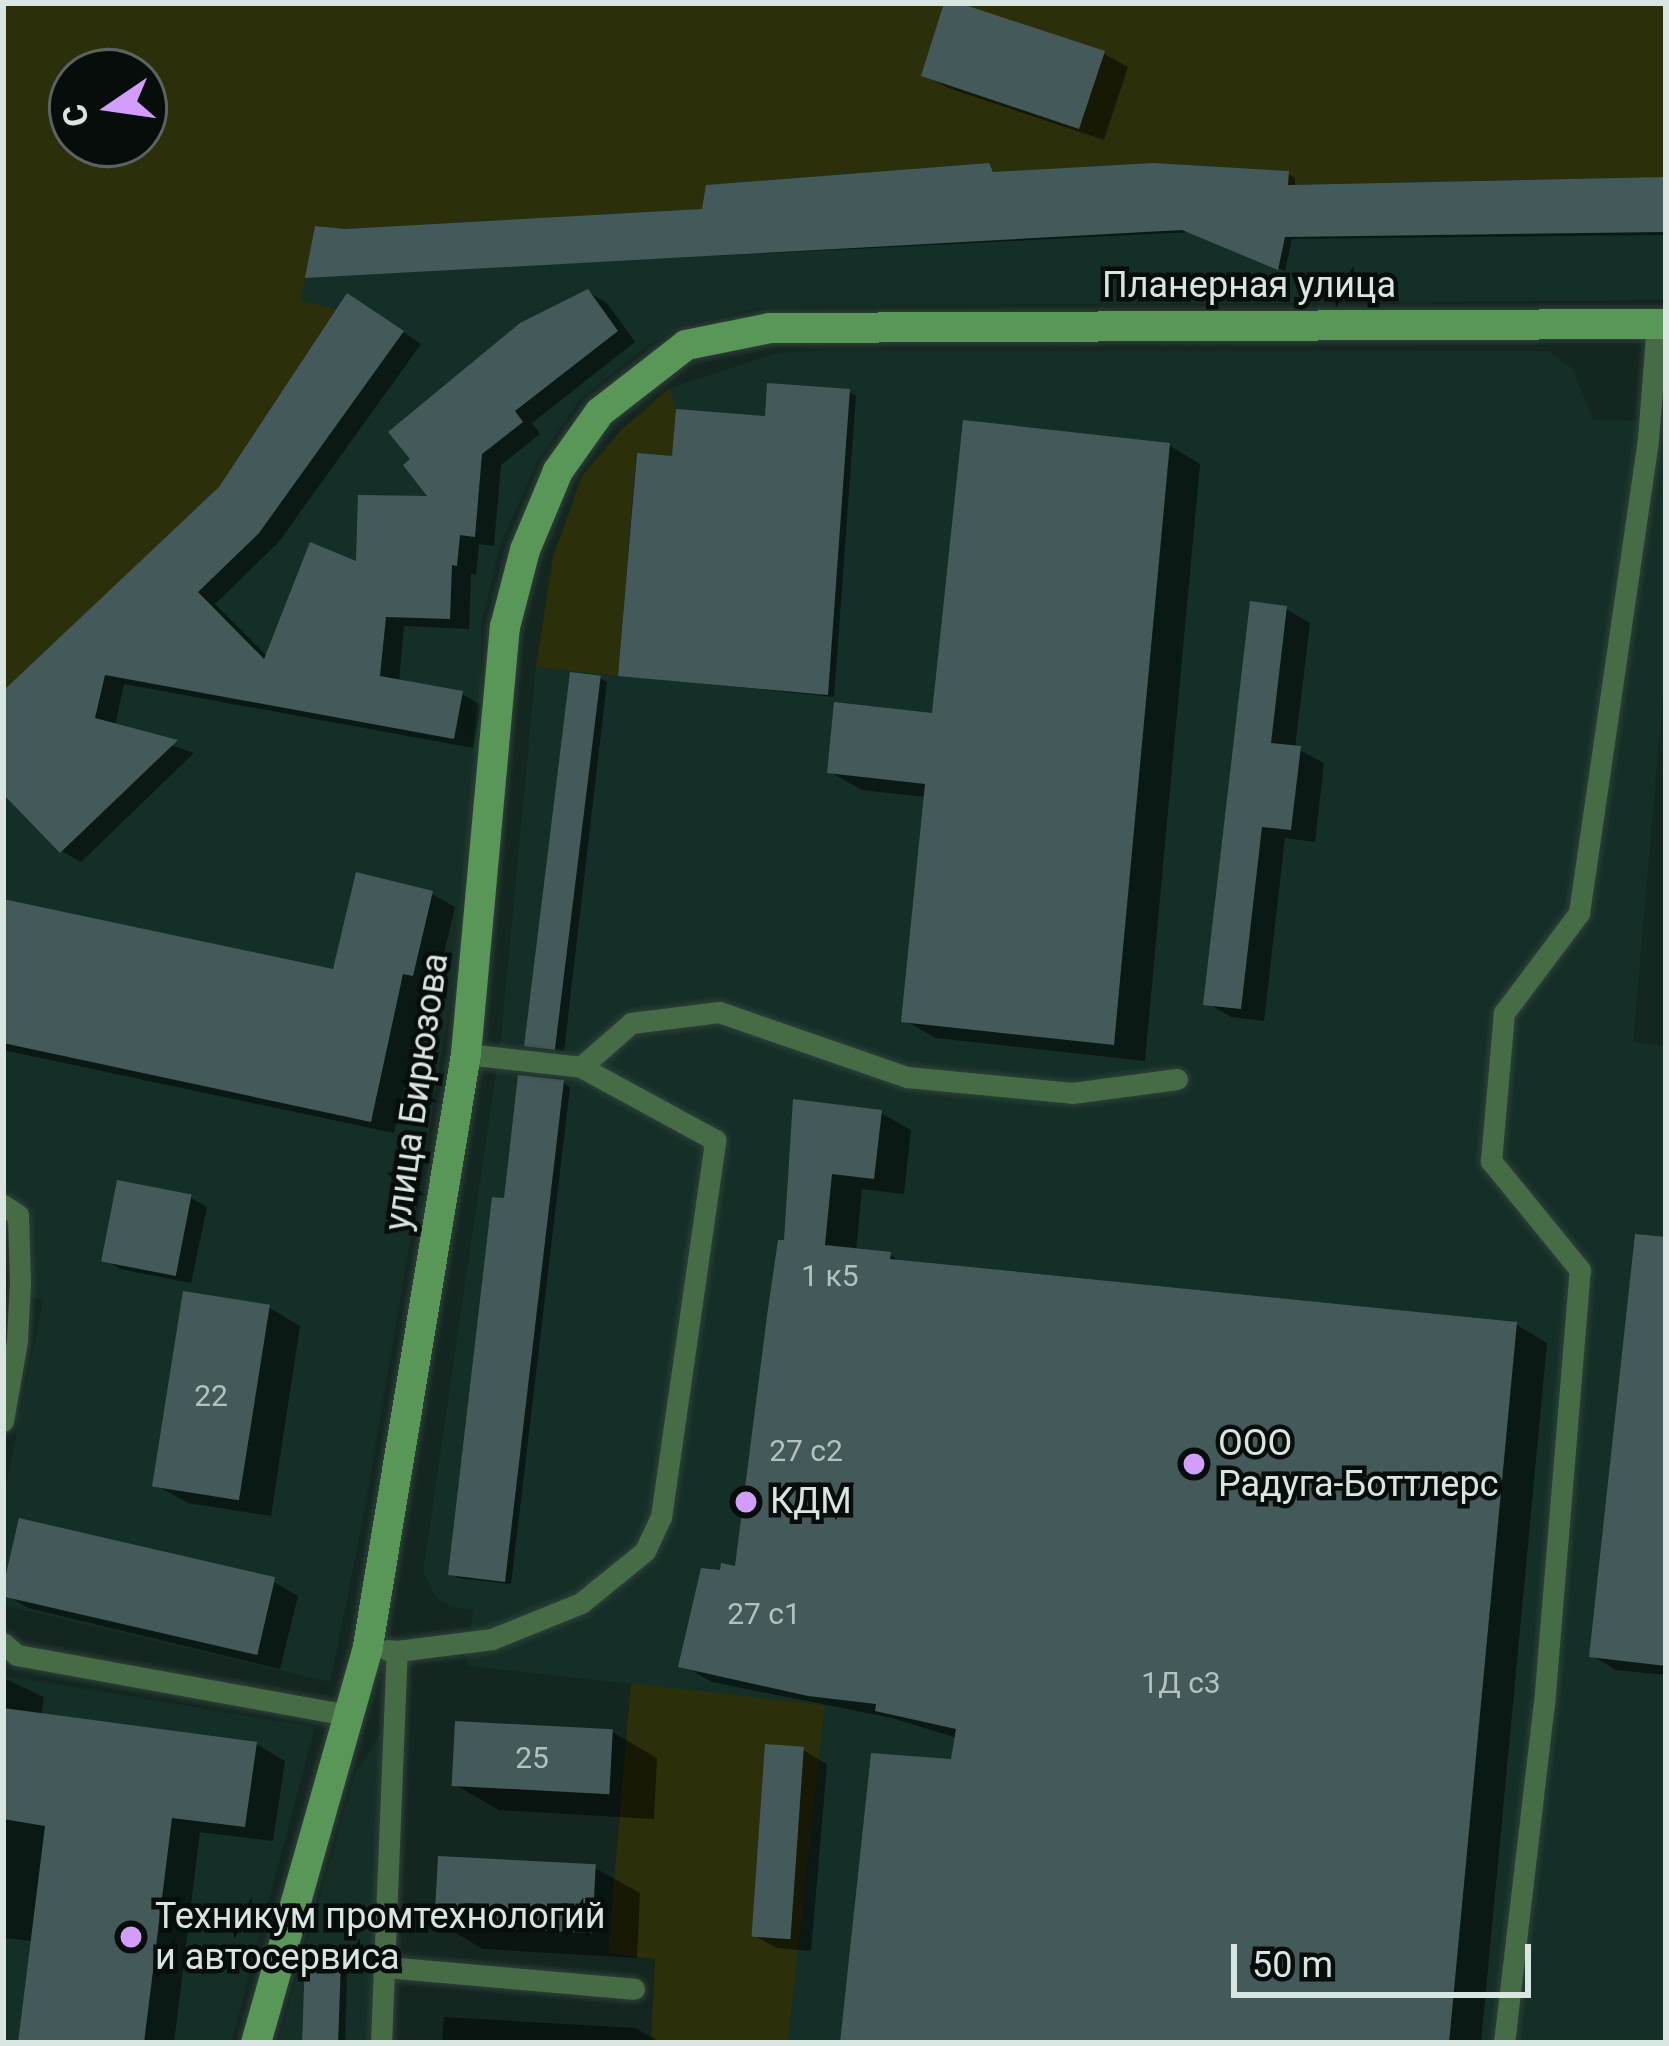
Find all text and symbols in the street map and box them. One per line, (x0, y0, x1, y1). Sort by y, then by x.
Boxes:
north arrow (48, 48, 168, 168)
text: С (54, 101, 97, 130)
street label: Планерная улица (1102, 264, 1396, 308)
street label: улица Бирюзова (376, 950, 458, 1234)
house number: 1 к5 (801, 1258, 859, 1294)
house number: 22 (194, 1378, 228, 1414)
place label: ООО Радуга-Боттлерс (1218, 1421, 1499, 1506)
house number: 27 с2 (769, 1433, 843, 1469)
marker: ООО Радуга-Боттлерс (1181, 1451, 1207, 1477)
place label: КДМ (770, 1480, 852, 1524)
marker: КДМ (733, 1489, 759, 1515)
house number: 27 с1 (727, 1596, 801, 1632)
house number: 1Д с3 (1141, 1665, 1221, 1701)
house number: 25 (515, 1740, 549, 1776)
place label: Техникум промтехнологий и автосервиса (155, 1894, 605, 1979)
scale bar (1237, 1920, 1537, 1994)
marker: Техникум промтехнологий и автосервиса (118, 1924, 144, 1950)
text: 50 m (1252, 1944, 1333, 1986)

